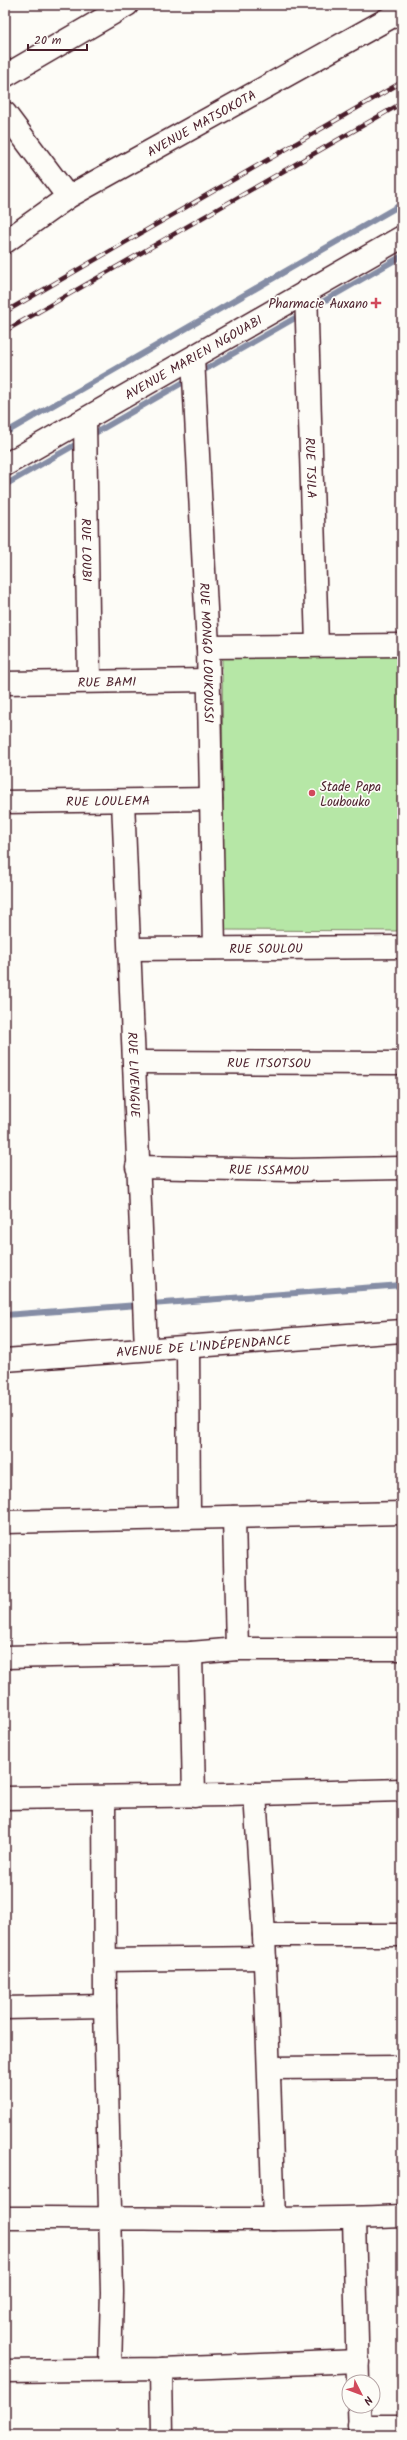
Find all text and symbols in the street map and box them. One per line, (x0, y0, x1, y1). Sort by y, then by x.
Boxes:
scale bar (28, 26, 87, 52)
text: 20 m (34, 31, 62, 50)
street label: AVENUE MATSOKOTA (143, 85, 261, 163)
place label: Pharmacie Auxano (269, 294, 368, 315)
marker: Pharmacie Auxano (371, 298, 381, 308)
street label: AVENUE MARIEN NGOUABI (121, 310, 267, 406)
street label: RUE TSILA (299, 437, 321, 499)
street label: RUE LOUBI (75, 518, 96, 582)
street label: RUE MONGO LOUKOUSSI (193, 582, 219, 723)
street label: RUE BAMI (78, 672, 137, 694)
place label: Stade Papa Loubouko (320, 777, 381, 813)
marker: Stade Papa Loubouko (307, 788, 317, 798)
street label: RUE LOULEMA (66, 791, 150, 813)
street label: RUE SOULOU (229, 939, 303, 960)
street label: RUE LIVENGUE (121, 1031, 145, 1119)
street label: RUE ITSOTSOU (227, 1053, 311, 1075)
street label: RUE ISSAMOU (229, 1160, 309, 1182)
street label: AVENUE DE L'INDÉPENDANCE (116, 1330, 292, 1364)
north arrow (341, 2374, 381, 2414)
text: N (359, 2391, 377, 2409)

